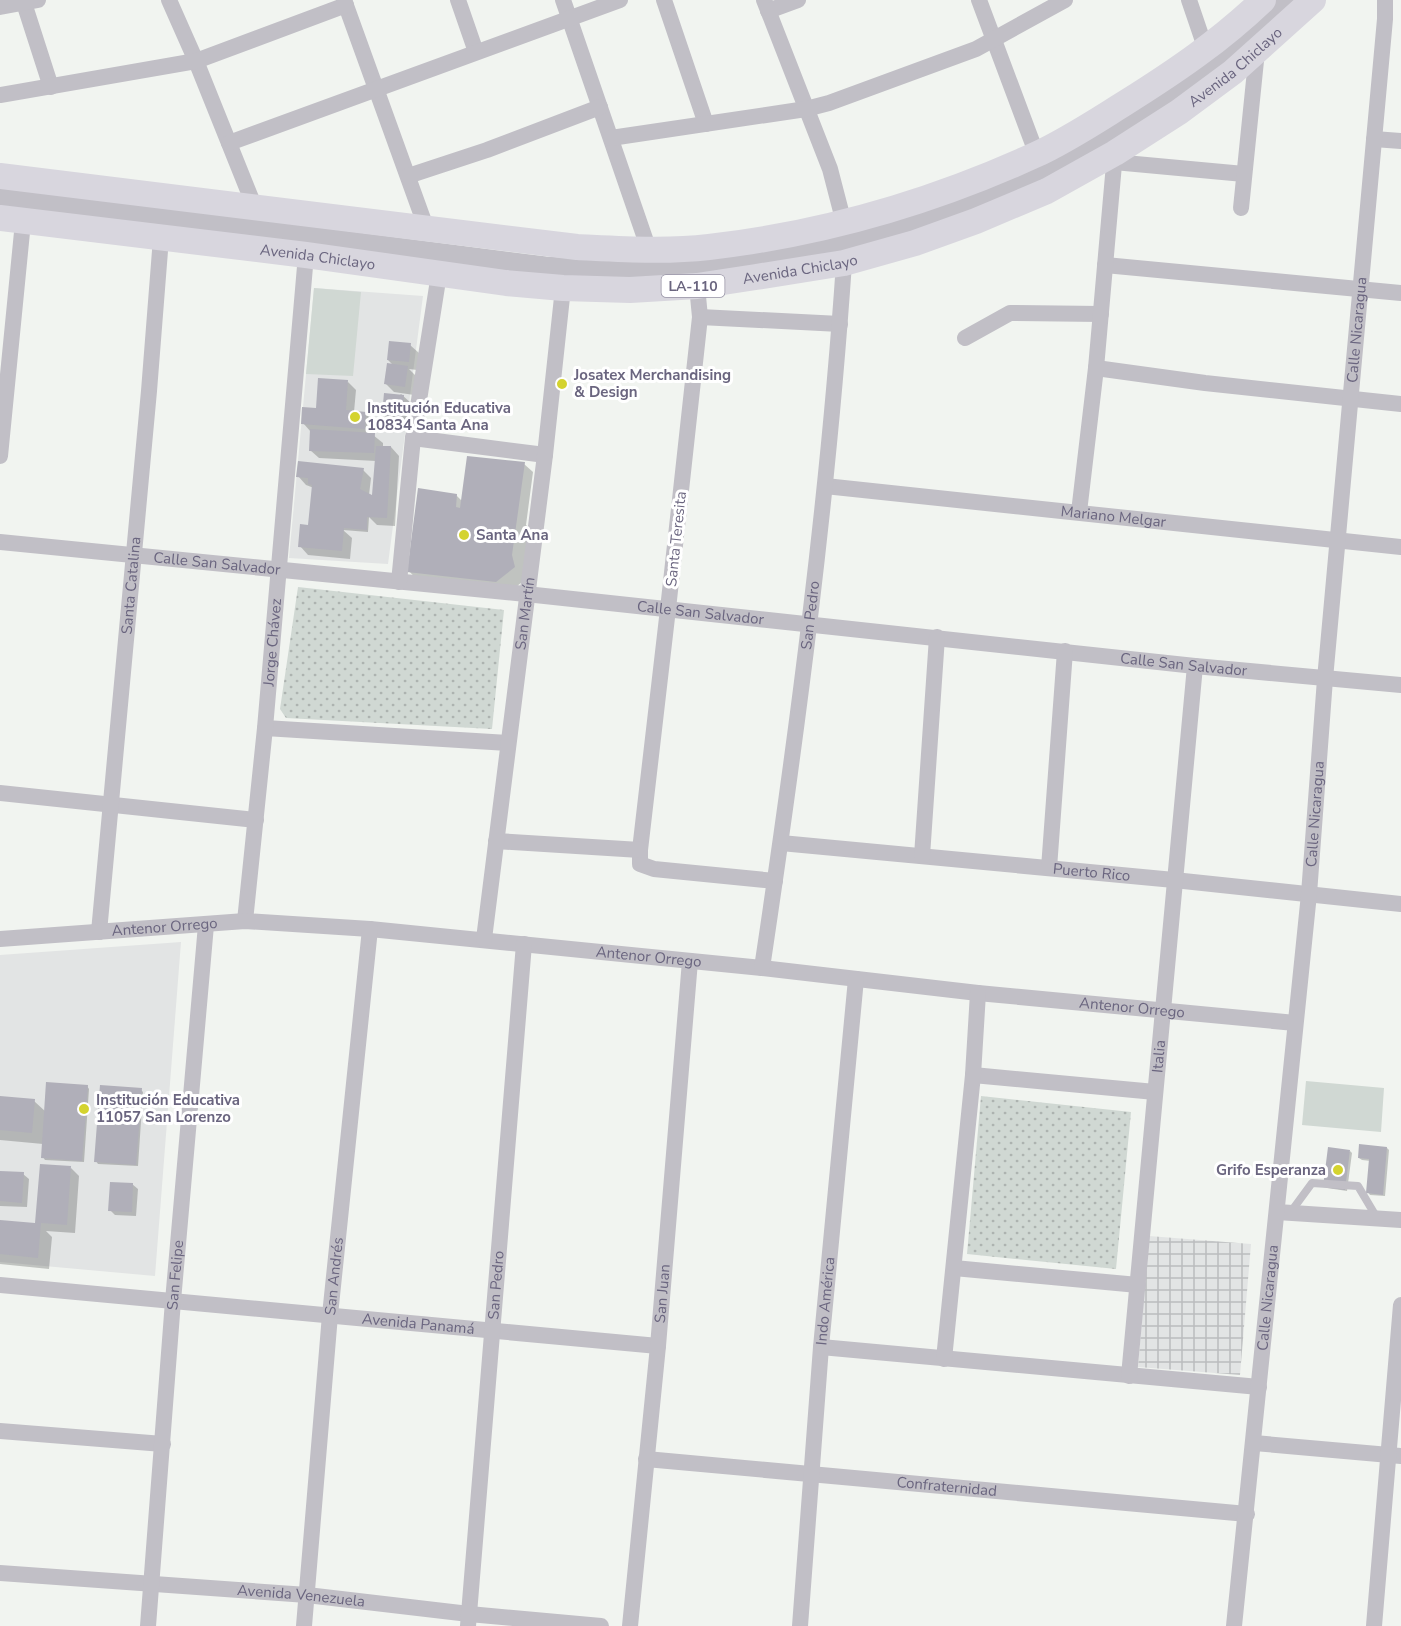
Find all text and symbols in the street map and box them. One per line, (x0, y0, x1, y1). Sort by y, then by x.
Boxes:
street label: Avenida Chiclayo (1184, 22, 1286, 112)
street label: Avenida Chiclayo (259, 240, 377, 275)
street label: Avenida Chiclayo (741, 250, 860, 289)
road number: LA-110 (662, 275, 724, 297)
street label: Calle Nicaragua (1342, 276, 1372, 384)
place label: Josatex Merchandising & Design (573, 365, 731, 402)
marker: Josatex Merchandising & Design (555, 377, 569, 391)
place label: Institución Educativa 10834 Santa Ana (367, 398, 511, 435)
marker: Institución Educativa 10834 Santa Ana (348, 410, 362, 424)
street label: Santa Teresita (661, 490, 691, 588)
street label: Mariano Melgar (1060, 501, 1168, 532)
place label: Santa Ana (476, 525, 549, 545)
marker: Santa Ana (457, 528, 471, 542)
street label: Santa Catalina (117, 536, 146, 635)
street label: Calle San Salvador (153, 547, 282, 580)
street label: San Martín (511, 576, 540, 651)
street label: San Pedro (796, 580, 824, 651)
street label: Calle San Salvador (636, 596, 766, 630)
street label: Jorge Chávez (259, 598, 286, 688)
street label: Calle San Salvador (1119, 648, 1249, 681)
street label: Calle Nicaragua (1301, 760, 1329, 868)
street label: Puerto Rico (1052, 859, 1131, 886)
street label: Antenor Orrego (111, 913, 218, 941)
street label: Antenor Orrego (595, 942, 702, 972)
street label: Antenor Orrego (1078, 993, 1186, 1023)
street label: Italia (1147, 1039, 1170, 1074)
place label: Institución Educativa 11057 San Lorenzo (96, 1090, 240, 1127)
marker: Institución Educativa 11057 San Lorenzo (77, 1102, 91, 1116)
place label: Grifo Esperanza (1216, 1160, 1326, 1180)
marker: Grifo Esperanza (1331, 1163, 1345, 1177)
street label: San Andrés (320, 1236, 348, 1316)
street label: San Felipe (162, 1239, 188, 1311)
street label: Calle Nicaragua (1252, 1244, 1283, 1352)
street label: San Pedro (483, 1250, 509, 1320)
street label: Indo América (811, 1256, 840, 1346)
street label: San Juan (650, 1263, 675, 1324)
street label: Avenida Panamá (361, 1309, 475, 1339)
street label: Confraternidad (896, 1472, 998, 1501)
street label: Avenida Venezuela (236, 1580, 366, 1612)

